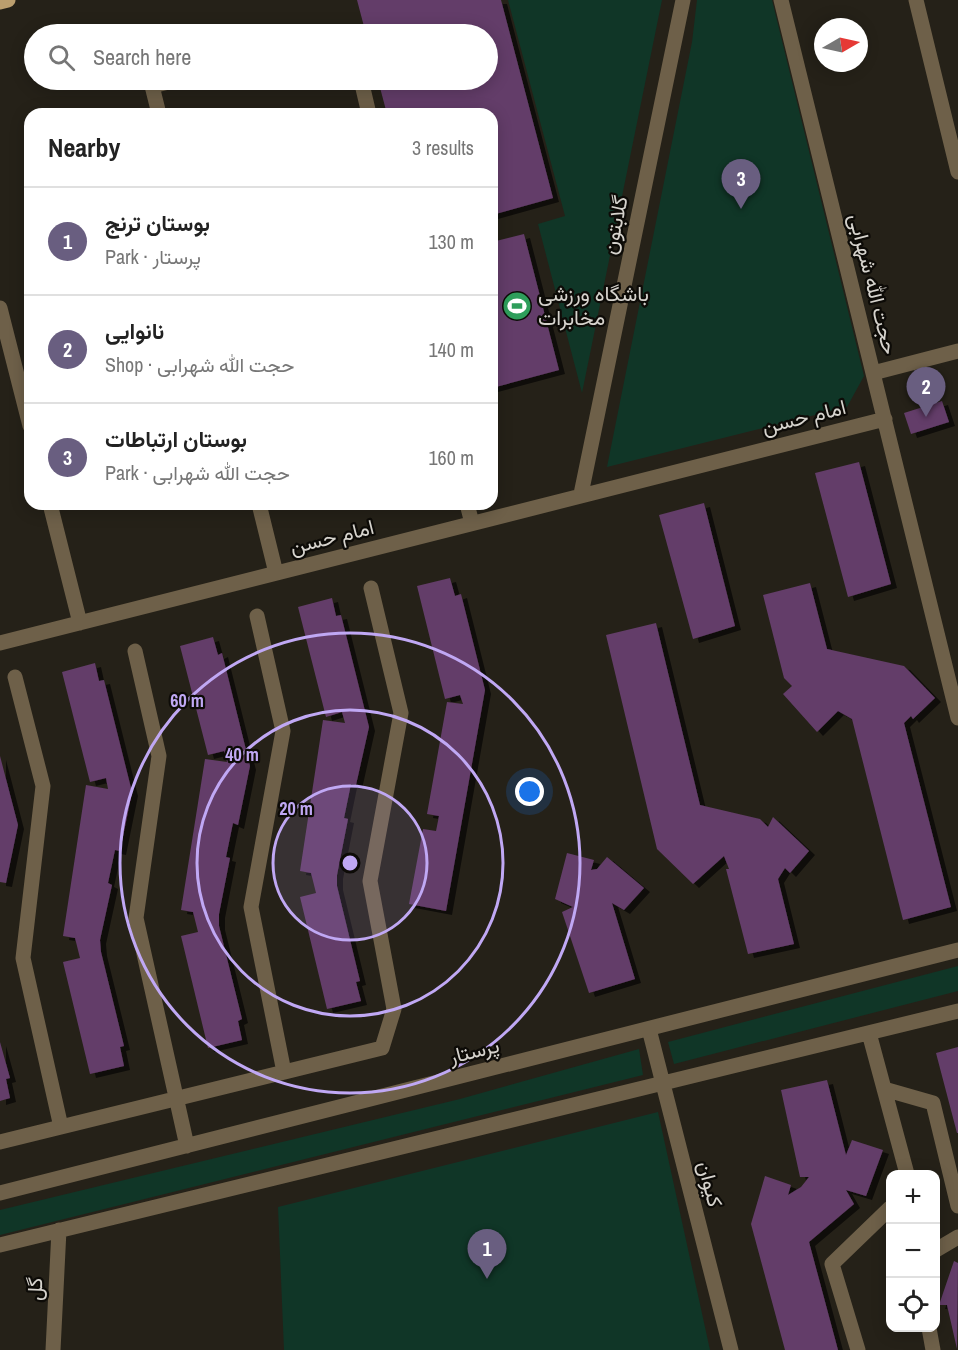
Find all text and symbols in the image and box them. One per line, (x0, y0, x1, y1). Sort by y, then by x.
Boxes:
north arrow (814, 18, 868, 72)
search box (24, 24, 498, 90)
icon: search (45, 41, 78, 74)
text: Search here (93, 42, 191, 72)
text: Nearby (48, 130, 120, 165)
text: 3 results (412, 134, 474, 161)
pin: 3 (722, 160, 760, 209)
street label: گلابتون (594, 193, 635, 257)
text: بوستان ترنج (105, 208, 210, 238)
street label: حجت الله شهرابی (842, 210, 905, 357)
text: 1 (63, 228, 72, 255)
text: 130 m (428, 228, 474, 255)
text: Park · پرستار (105, 243, 201, 270)
place label: باشگاه ورزشی مخابرات (538, 279, 649, 332)
sports icon: باشگاه ورزشی مخابرات (501, 290, 533, 322)
text: نانوایی (105, 316, 164, 346)
text: 2 (63, 336, 72, 363)
text: 140 m (428, 336, 474, 363)
text: Shop · حجت الله شهرابی (105, 351, 294, 378)
pin: 2 (906, 368, 946, 417)
street label: امام حسن (759, 392, 849, 441)
text: بوستان ارتباطات (105, 424, 247, 454)
text: 3 (63, 444, 72, 471)
text: 160 m (428, 444, 474, 471)
text: Park · حجت الله شهرابی (105, 459, 290, 486)
street label: امام حسن (287, 512, 377, 561)
text: 60 m (170, 688, 204, 713)
text: 40 m (225, 742, 259, 767)
your location (515, 777, 544, 806)
text: 20 m (279, 796, 313, 821)
centre of rings (340, 853, 360, 873)
street label: پرستار (445, 1030, 502, 1071)
street label: کیوان (691, 1158, 730, 1210)
map controls (886, 1170, 940, 1332)
button: + (886, 1170, 940, 1224)
button: − (886, 1224, 940, 1278)
pin: 1 (468, 1230, 506, 1279)
street label: گل (19, 1277, 50, 1301)
button: locate (886, 1278, 940, 1332)

